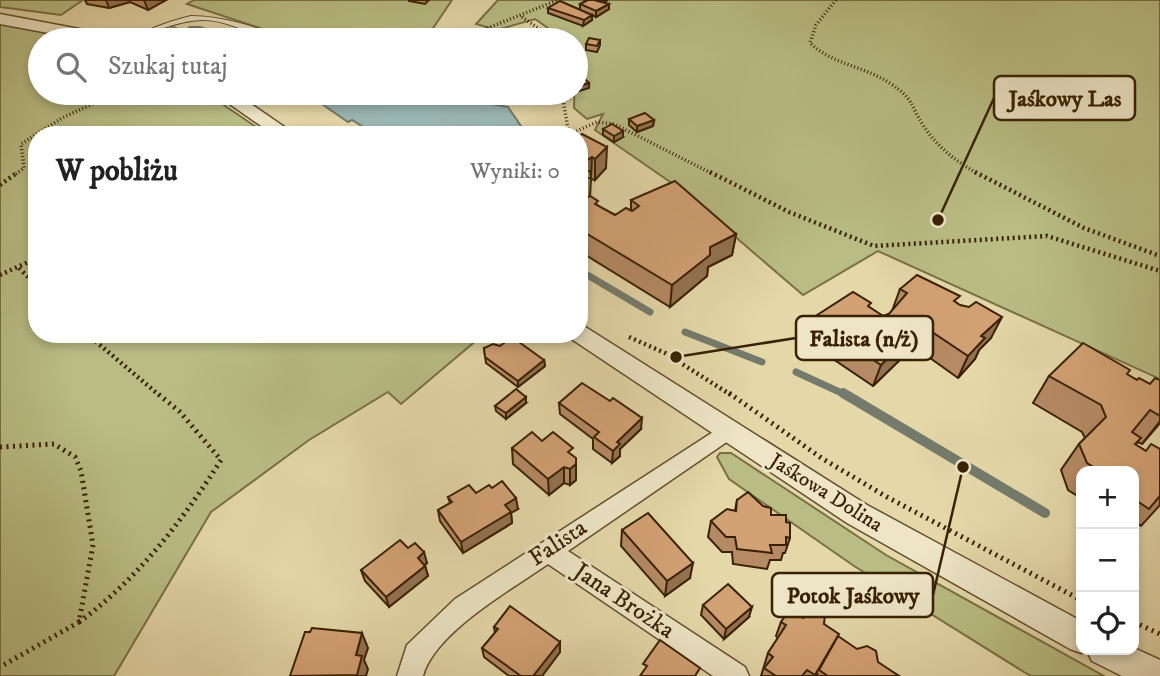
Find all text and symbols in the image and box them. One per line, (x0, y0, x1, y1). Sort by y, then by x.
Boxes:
search box (28, 28, 588, 105)
icon: search (52, 48, 90, 86)
text: Szukaj tutaj (108, 50, 228, 83)
callout: Jaśkowy Las (994, 76, 1135, 120)
text: Jaśkowy Las (1005, 85, 1122, 114)
text: W pobliżu (56, 153, 178, 190)
text: Wyniki: 0 (470, 157, 560, 186)
callout: Falista (n/ż) (796, 316, 933, 360)
text: Falista (n/ż) (809, 325, 919, 354)
street label: Jaśkowa Dolina (763, 447, 887, 538)
map controls (1076, 466, 1139, 655)
button: + (1076, 466, 1139, 529)
street label: Falista (523, 512, 593, 573)
button: − (1076, 529, 1139, 592)
street label: Jana Brożka (566, 555, 681, 646)
callout: Potok Jaśkowy (772, 573, 933, 617)
text: Potok Jaśkowy (786, 582, 921, 611)
button: locate (1076, 592, 1139, 655)

